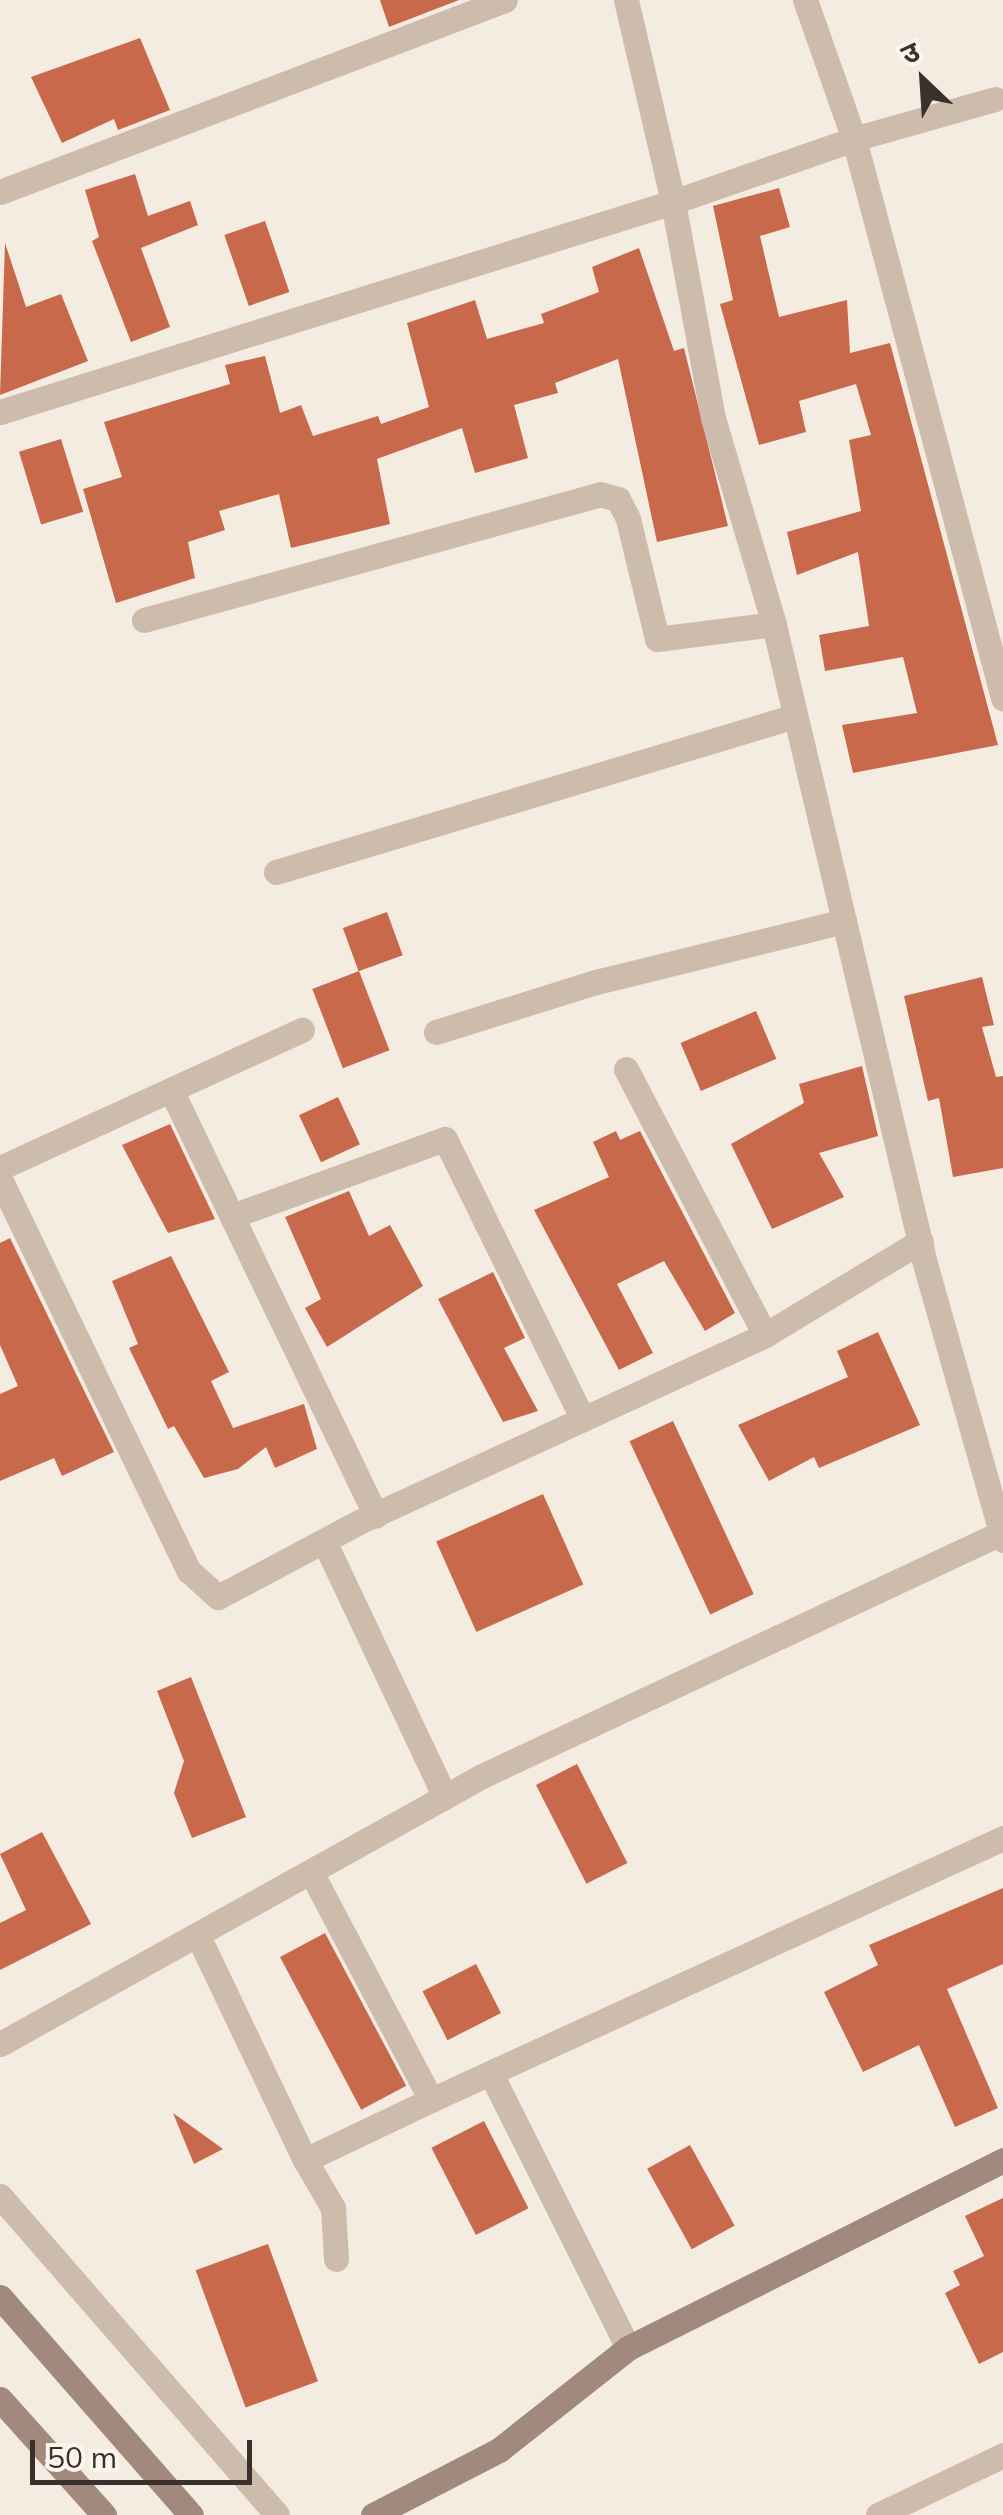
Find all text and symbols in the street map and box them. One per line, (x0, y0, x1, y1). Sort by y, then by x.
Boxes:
north arrow (873, 30, 973, 130)
text: उ (895, 33, 925, 72)
scale bar (35, 2420, 258, 2482)
text: 50 m (47, 2438, 117, 2476)

